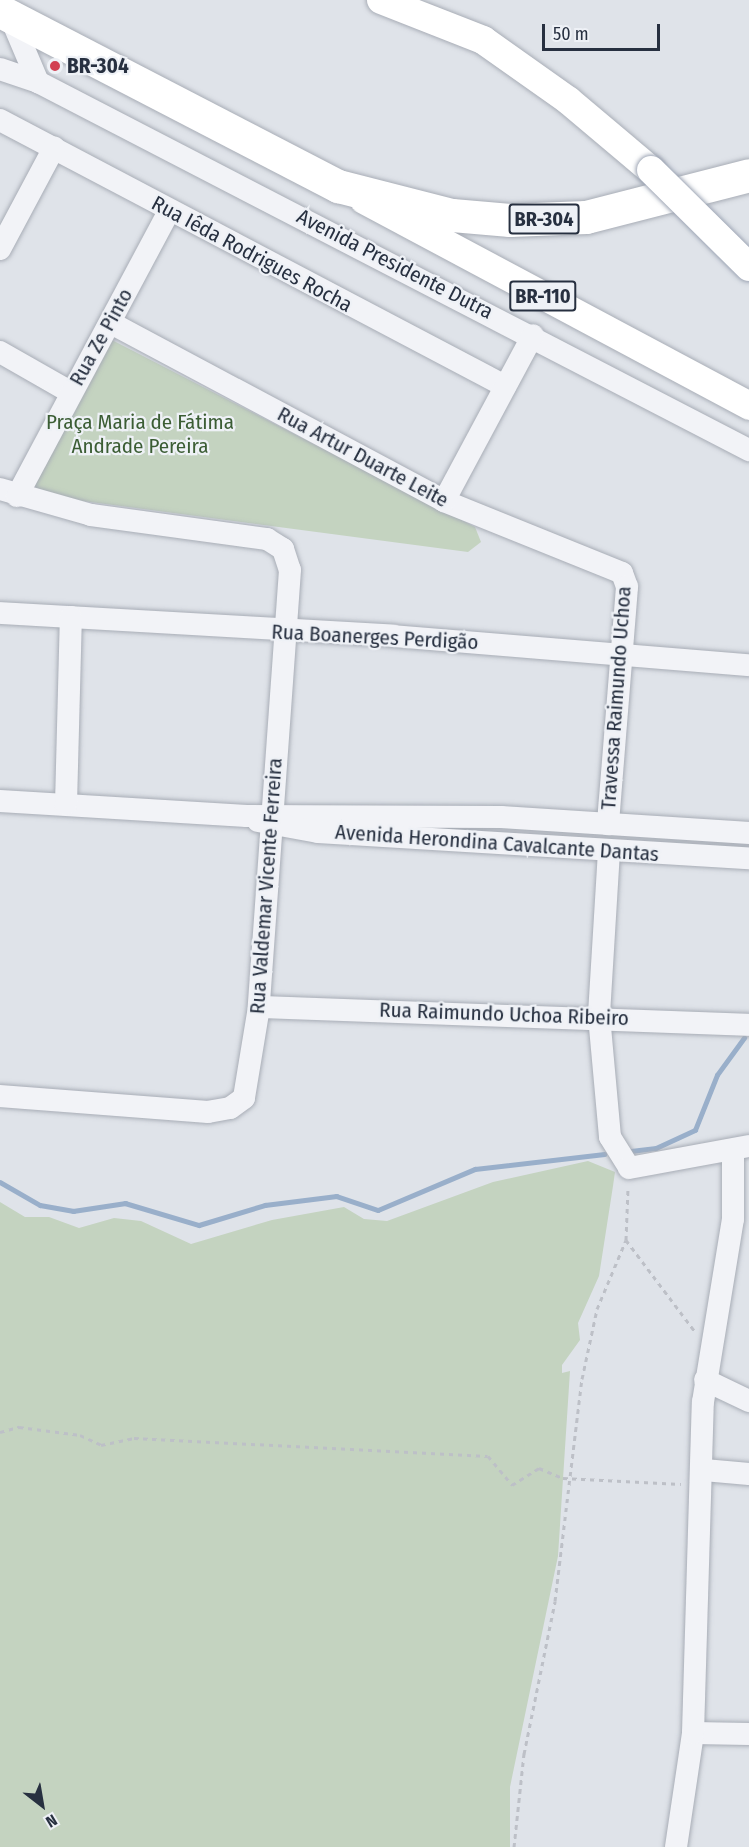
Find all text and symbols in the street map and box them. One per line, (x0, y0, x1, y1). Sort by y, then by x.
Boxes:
scale bar (545, 12, 664, 50)
text: 50 m (553, 23, 589, 45)
place label: BR-304 (67, 53, 129, 79)
marker: BR-304 (48, 59, 62, 73)
street label: Rua Iêda Rodrigues Rocha (147, 190, 357, 318)
road number: BR-304 (508, 202, 580, 236)
street label: Avenida Presidente Dutra (293, 204, 497, 324)
road number: BR-110 (508, 279, 578, 313)
street label: Rua Ze Pinto (64, 284, 138, 390)
street label: Rua Artur Duarte Leite (273, 401, 453, 513)
park label: Praça Maria de Fátima Andrade Pereira (46, 409, 234, 459)
street label: Travessa Raimundo Uchoa (596, 585, 636, 811)
street label: Rua Boanerges Perdigão (271, 619, 479, 655)
street label: Rua Valdemar Vicente Ferreira (244, 757, 288, 1015)
street label: Avenida Herondina Cavalcante Dantas (334, 819, 660, 867)
street label: Rua Raimundo Uchoa Ribeiro (379, 997, 629, 1031)
north arrow (12, 1775, 72, 1835)
text: N (43, 1810, 61, 1831)

